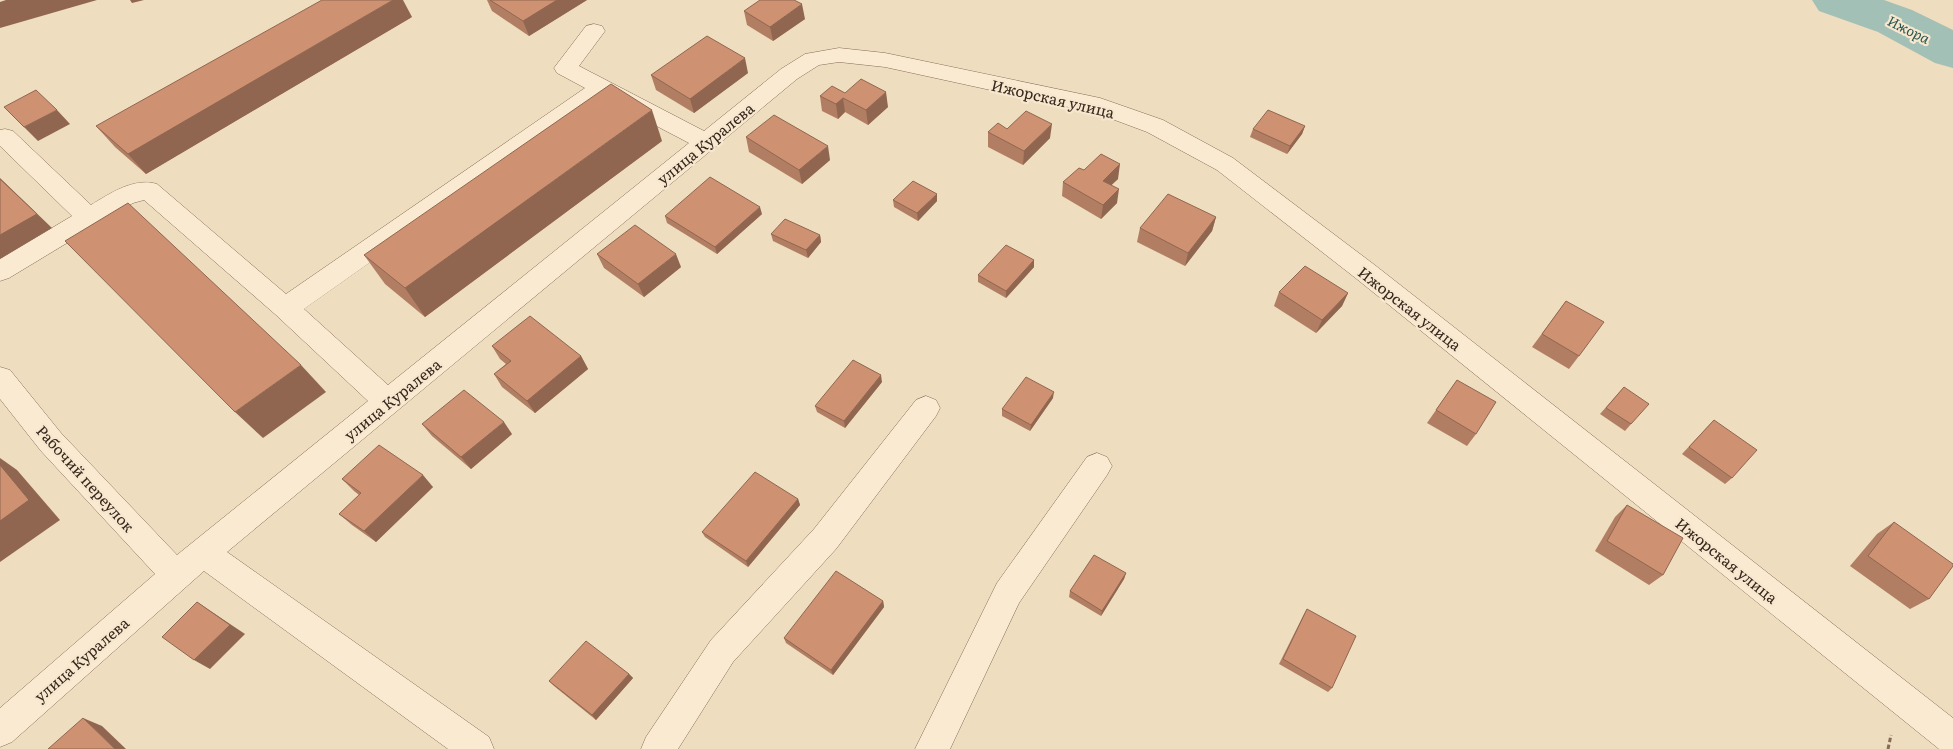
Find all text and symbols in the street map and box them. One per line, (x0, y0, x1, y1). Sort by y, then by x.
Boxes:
water label: Ижора (1884, 10, 1934, 48)
street label: Ижорская улица (989, 73, 1118, 124)
street label: улица Куралева (651, 96, 759, 189)
street label: Ижорская улица (1353, 260, 1467, 356)
street label: улица Куралева (338, 352, 446, 445)
street label: Рабочий переулок (32, 419, 140, 537)
street label: Ижорская улица (1671, 511, 1784, 609)
street label: улица Куралева (28, 611, 134, 707)

